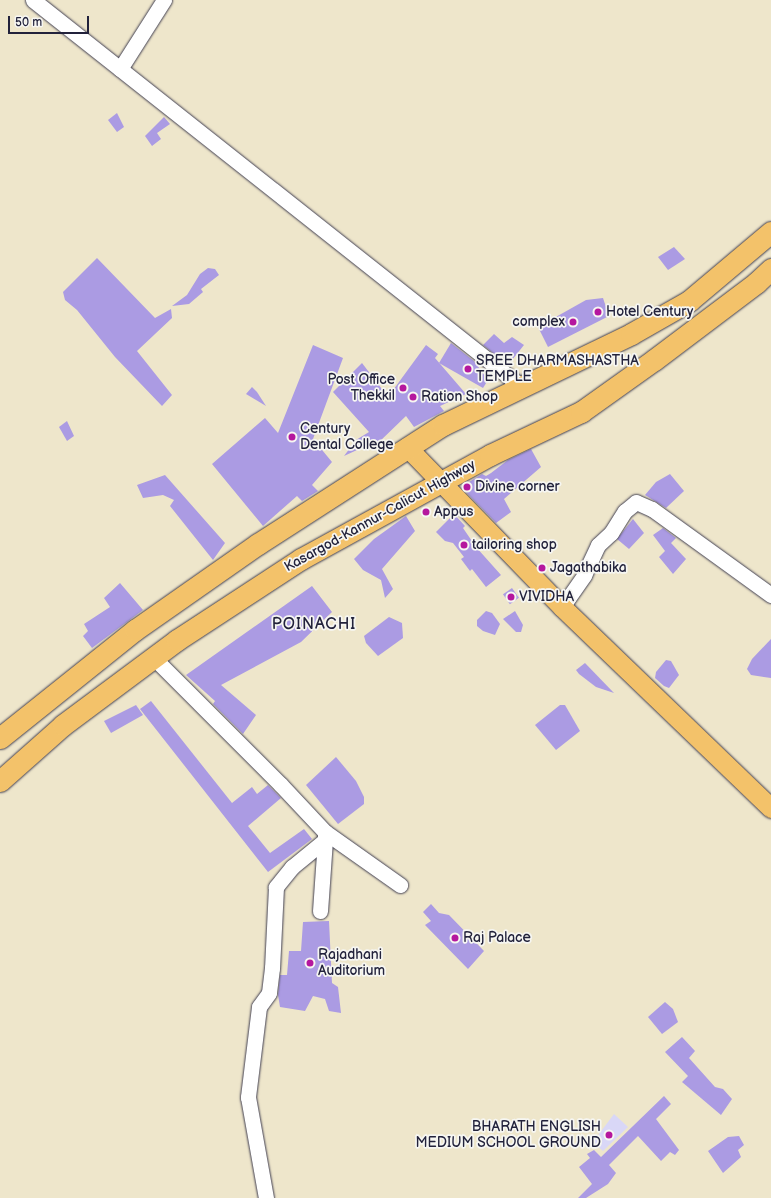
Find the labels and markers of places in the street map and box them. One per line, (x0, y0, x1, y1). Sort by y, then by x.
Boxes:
place label: Hotel Century (606, 304, 693, 320)
marker: Hotel Century (593, 307, 603, 317)
place label: complex (512, 314, 565, 330)
marker: complex (568, 317, 578, 327)
place label: SREE DHARMASHASTHA TEMPLE (476, 353, 639, 386)
marker: SREE DHARMASHASTHA TEMPLE (463, 364, 473, 374)
place label: Post Office Thekkil (327, 372, 395, 404)
marker: Post Office Thekkil (398, 383, 408, 393)
place label: Ration Shop (421, 389, 498, 405)
marker: Ration Shop (408, 392, 418, 402)
place label: Century Dental College (300, 421, 394, 454)
marker: Century Dental College (287, 432, 297, 442)
place label: Divine corner (475, 479, 560, 495)
marker: Divine corner (462, 482, 472, 492)
place label: Appus (434, 504, 473, 520)
marker: Appus (421, 507, 431, 517)
place label: tailoring shop (472, 537, 557, 553)
marker: tailoring shop (459, 540, 469, 550)
place label: Jagathabika (550, 560, 627, 576)
marker: Jagathabika (537, 563, 547, 573)
place label: VIVIDHA (519, 589, 574, 605)
marker: VIVIDHA (506, 592, 516, 602)
place label: Raj Palace (463, 930, 531, 946)
marker: Raj Palace (450, 933, 460, 943)
place label: Rajadhani Auditorium (318, 947, 385, 980)
marker: Rajadhani Auditorium (305, 958, 315, 968)
place label: BHARATH ENGLISH MEDIUM SCHOOL GROUND (415, 1119, 601, 1152)
marker: BHARATH ENGLISH MEDIUM SCHOOL GROUND (604, 1130, 614, 1140)

